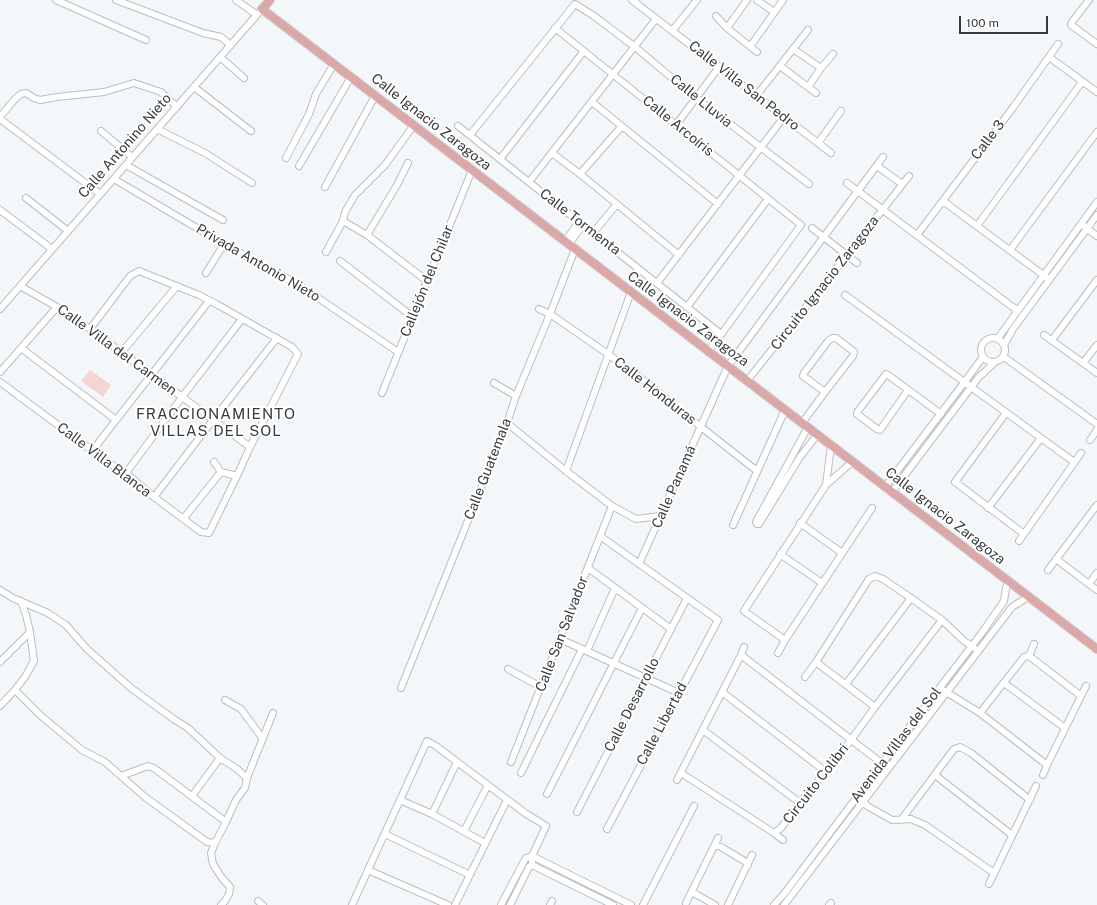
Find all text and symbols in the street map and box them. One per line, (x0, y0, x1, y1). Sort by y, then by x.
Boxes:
scale bar (961, 8, 1050, 34)
text: 100 m (966, 16, 999, 30)
street label: Calle Villa San Pedro (685, 38, 803, 134)
street label: Calle Ignacio Zaragoza (368, 70, 494, 174)
street label: Calle Lluvia (667, 71, 735, 131)
street label: Calle Antonino Nieto (75, 90, 175, 202)
street label: Calle Arcoíris (639, 92, 717, 160)
street label: Calle 3 (968, 117, 1008, 163)
street label: Calle Tormenta (536, 185, 624, 259)
street label: Circuito Ignacio Zaragoza (767, 213, 883, 353)
street label: Privada Antonio Nieto (193, 221, 323, 305)
street label: Callejón del Chilar (397, 223, 457, 339)
street label: Calle Ignacio Zaragoza (624, 268, 752, 370)
street label: Calle Villa del Carmen (54, 301, 180, 399)
street label: Calle Honduras (611, 354, 699, 428)
district label: FRACCIONAMIENTO VILLAS DEL SOL (136, 405, 296, 440)
street label: Calle Guatemala (461, 416, 515, 522)
street label: Calle Villa Blanca (54, 419, 154, 501)
street label: Calle Panamá (648, 443, 700, 531)
street label: Calle Ignacio Zaragoza (882, 464, 1008, 568)
street label: Calle San Salvador (532, 574, 592, 694)
street label: Calle Desarrollo (601, 655, 663, 755)
street label: Calle Libertad (633, 680, 691, 768)
street label: Avenida Villas del Sol (847, 684, 945, 806)
street label: Circuito Colibri (780, 741, 852, 827)

